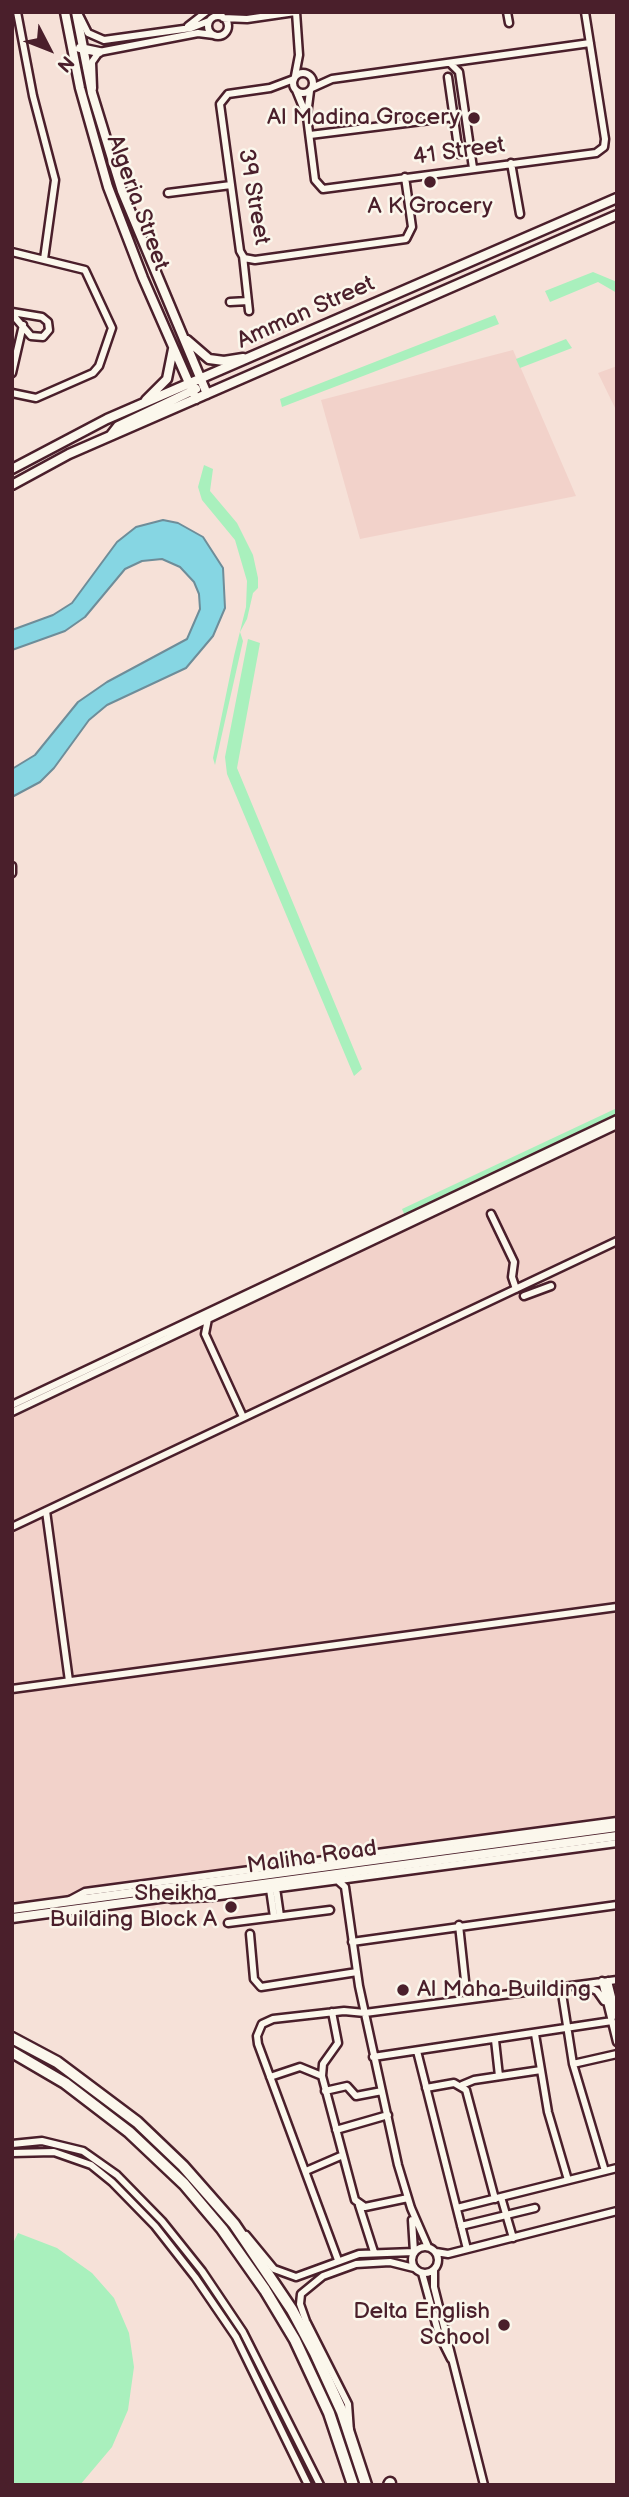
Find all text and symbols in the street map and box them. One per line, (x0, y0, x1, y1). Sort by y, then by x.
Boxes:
north arrow (14, 14, 84, 84)
text: N (52, 50, 78, 76)
place label: Al Madina Grocery (267, 104, 460, 132)
marker: Al Madina Grocery (466, 110, 482, 126)
street label: Algeria Street (100, 132, 174, 274)
street label: 41 Street (411, 132, 507, 172)
street label: 39 Street (231, 147, 275, 247)
marker: A K Grocery (422, 174, 438, 190)
place label: A K Grocery (367, 193, 493, 221)
street label: Amman Street (233, 270, 379, 356)
street label: Maliha Road (245, 1835, 379, 1881)
place label: Sheikha Building Block A (50, 1880, 217, 1934)
marker: Sheikha Building Block A (223, 1899, 239, 1915)
place label: Al Maha Building (417, 1976, 591, 2004)
marker: Al Maha Building (395, 1982, 411, 1998)
place label: Delta English School (353, 2298, 490, 2352)
marker: Delta English School (496, 2317, 512, 2333)

